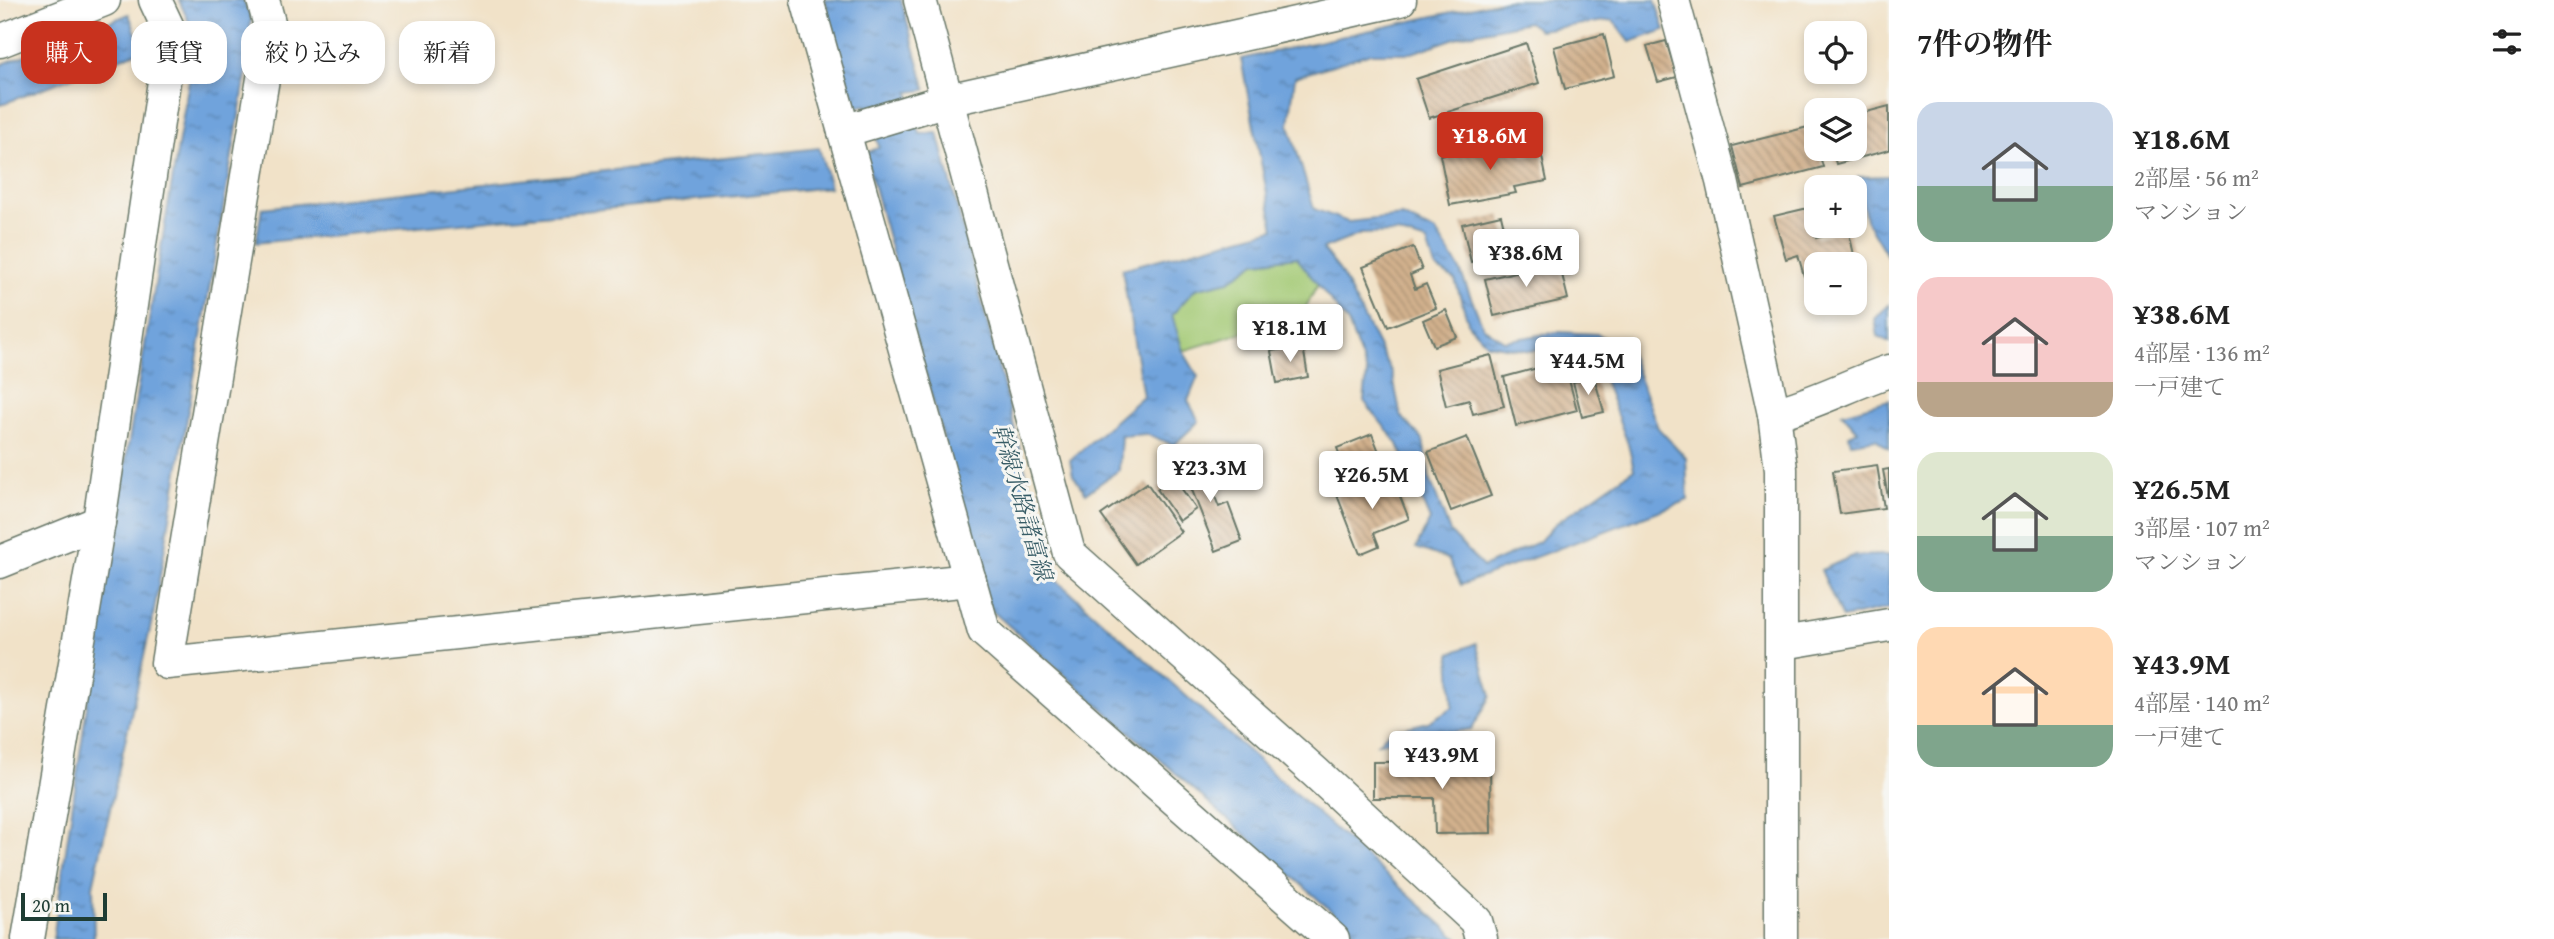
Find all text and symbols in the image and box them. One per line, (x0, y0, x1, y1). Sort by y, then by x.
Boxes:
chip: 購入 (21, 21, 117, 84)
chip: 賃貸 (131, 21, 227, 84)
chip: 絞り込み (241, 21, 385, 84)
chip: 新着 (399, 21, 495, 84)
map controls (1804, 21, 1867, 315)
button: locate (1804, 21, 1867, 84)
text: 7件の物件 (1917, 21, 2053, 65)
icon: filters (2488, 23, 2526, 61)
button: layers (1804, 98, 1867, 161)
pin: ¥18.6M (1433, 113, 1547, 172)
text: ¥18.6M (2134, 116, 2230, 160)
text: ¥18.6M (1453, 118, 1527, 151)
icon: home (1973, 130, 2057, 214)
text: 2部屋 · 56 m² (2134, 161, 2259, 194)
button: + (1804, 175, 1867, 238)
text: マンション (2134, 195, 2248, 228)
pin: ¥38.6M (1469, 230, 1583, 289)
text: ¥38.6M (1489, 235, 1563, 268)
button: − (1804, 252, 1867, 315)
text: ¥38.6M (2134, 291, 2230, 335)
pin: ¥18.1M (1233, 304, 1347, 364)
icon: home (1973, 305, 2057, 389)
text: ¥18.1M (1253, 310, 1327, 343)
text: 4部屋 · 136 m² (2134, 336, 2270, 369)
pin: ¥44.5M (1531, 338, 1645, 397)
text: ¥44.5M (1551, 343, 1625, 376)
text: 一戸建て (2134, 370, 2226, 403)
water label: 幹線水路諸富線 (985, 420, 1062, 587)
pin: ¥23.3M (1153, 444, 1267, 504)
text: ¥23.3M (1173, 450, 1247, 483)
pin: ¥26.5M (1315, 452, 1429, 511)
text: ¥26.5M (1335, 457, 1409, 490)
text: ¥26.5M (2134, 466, 2230, 510)
icon: home (1973, 480, 2057, 564)
text: 3部屋 · 107 m² (2134, 511, 2270, 544)
text: マンション (2134, 545, 2248, 578)
text: ¥43.9M (2134, 641, 2230, 685)
icon: home (1973, 655, 2057, 739)
text: 4部屋 · 140 m² (2134, 686, 2270, 719)
text: 一戸建て (2134, 720, 2226, 753)
pin: ¥43.9M (1385, 732, 1499, 791)
text: ¥43.9M (1405, 737, 1479, 770)
scale bar (21, 890, 107, 922)
text: 20 m (32, 891, 70, 919)

